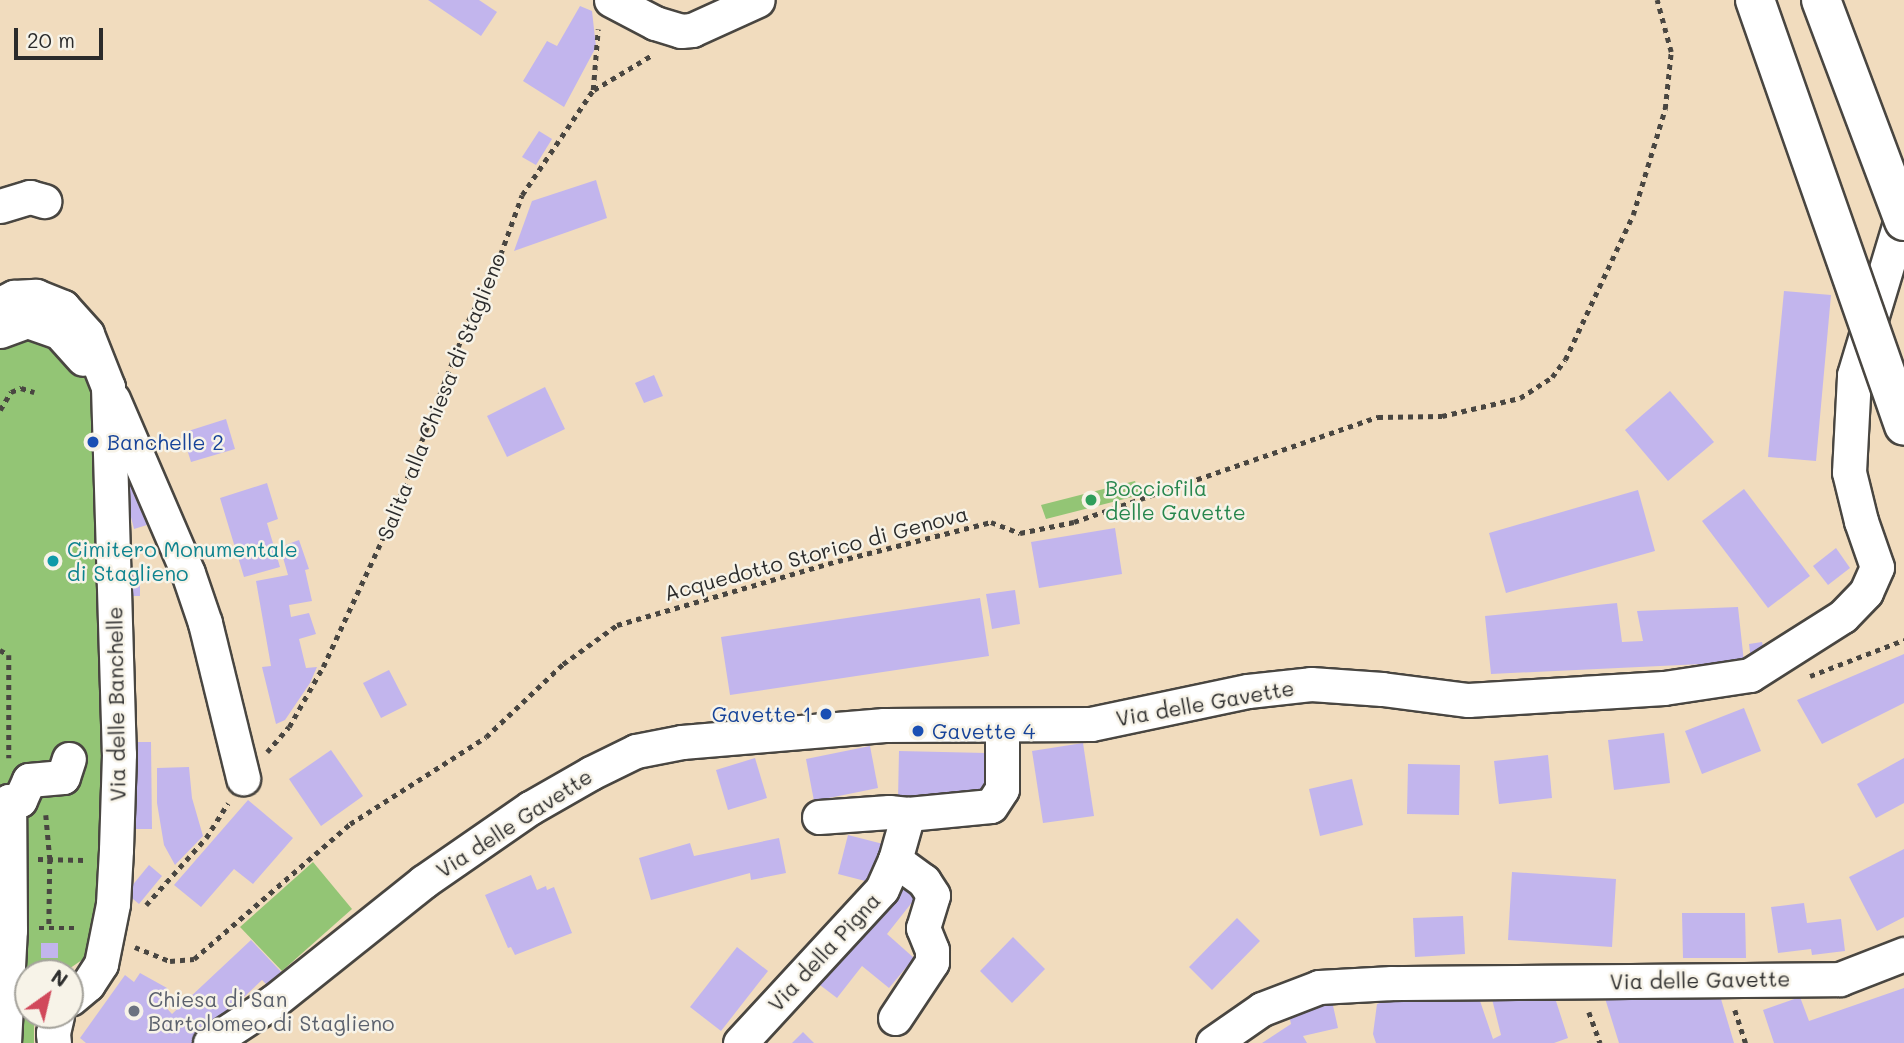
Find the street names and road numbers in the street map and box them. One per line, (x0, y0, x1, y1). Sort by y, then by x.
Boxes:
street label: Salita alla Chiesa di Staglieno (372, 249, 510, 543)
street label: Acquedotto Storico di Genova (661, 500, 971, 606)
street label: Via delle Banchelle (102, 606, 130, 802)
street label: Via delle Gavette (1114, 675, 1296, 731)
street label: Via delle Gavette (431, 763, 597, 883)
street label: Via della Pigna (763, 888, 885, 1016)
street label: Via delle Gavette (1610, 966, 1790, 994)

